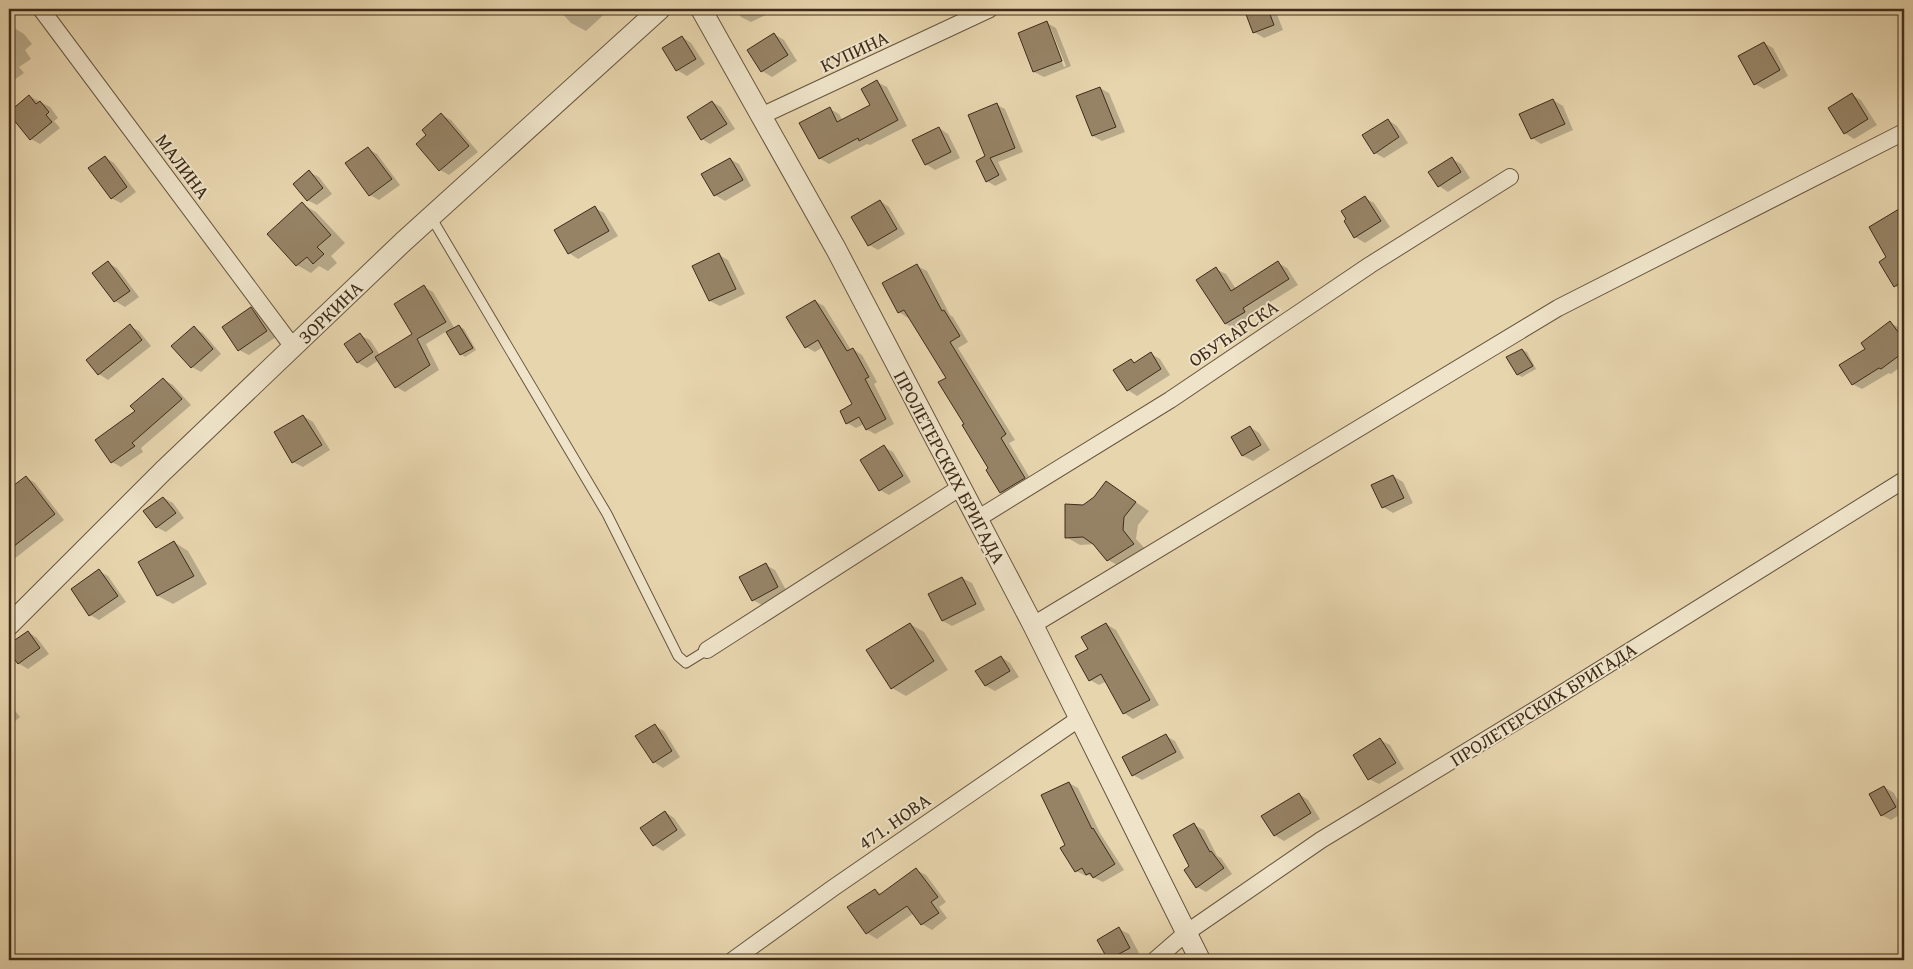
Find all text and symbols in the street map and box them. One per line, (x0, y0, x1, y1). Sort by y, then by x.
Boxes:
street label: КУПИНА (815, 23, 893, 79)
street label: МАЛИНА (149, 127, 217, 205)
street label: ЗОРКИНА (291, 274, 369, 350)
street label: ОБУЋАРСКА (1182, 292, 1284, 373)
street label: ПРОЛЕТЕРСКИХ БРИГАДА (887, 365, 1013, 569)
street label: ПРОЛЕТЕРСКИХ БРИГАДА (1444, 635, 1642, 773)
street label: 471. НОВА (852, 786, 936, 856)

